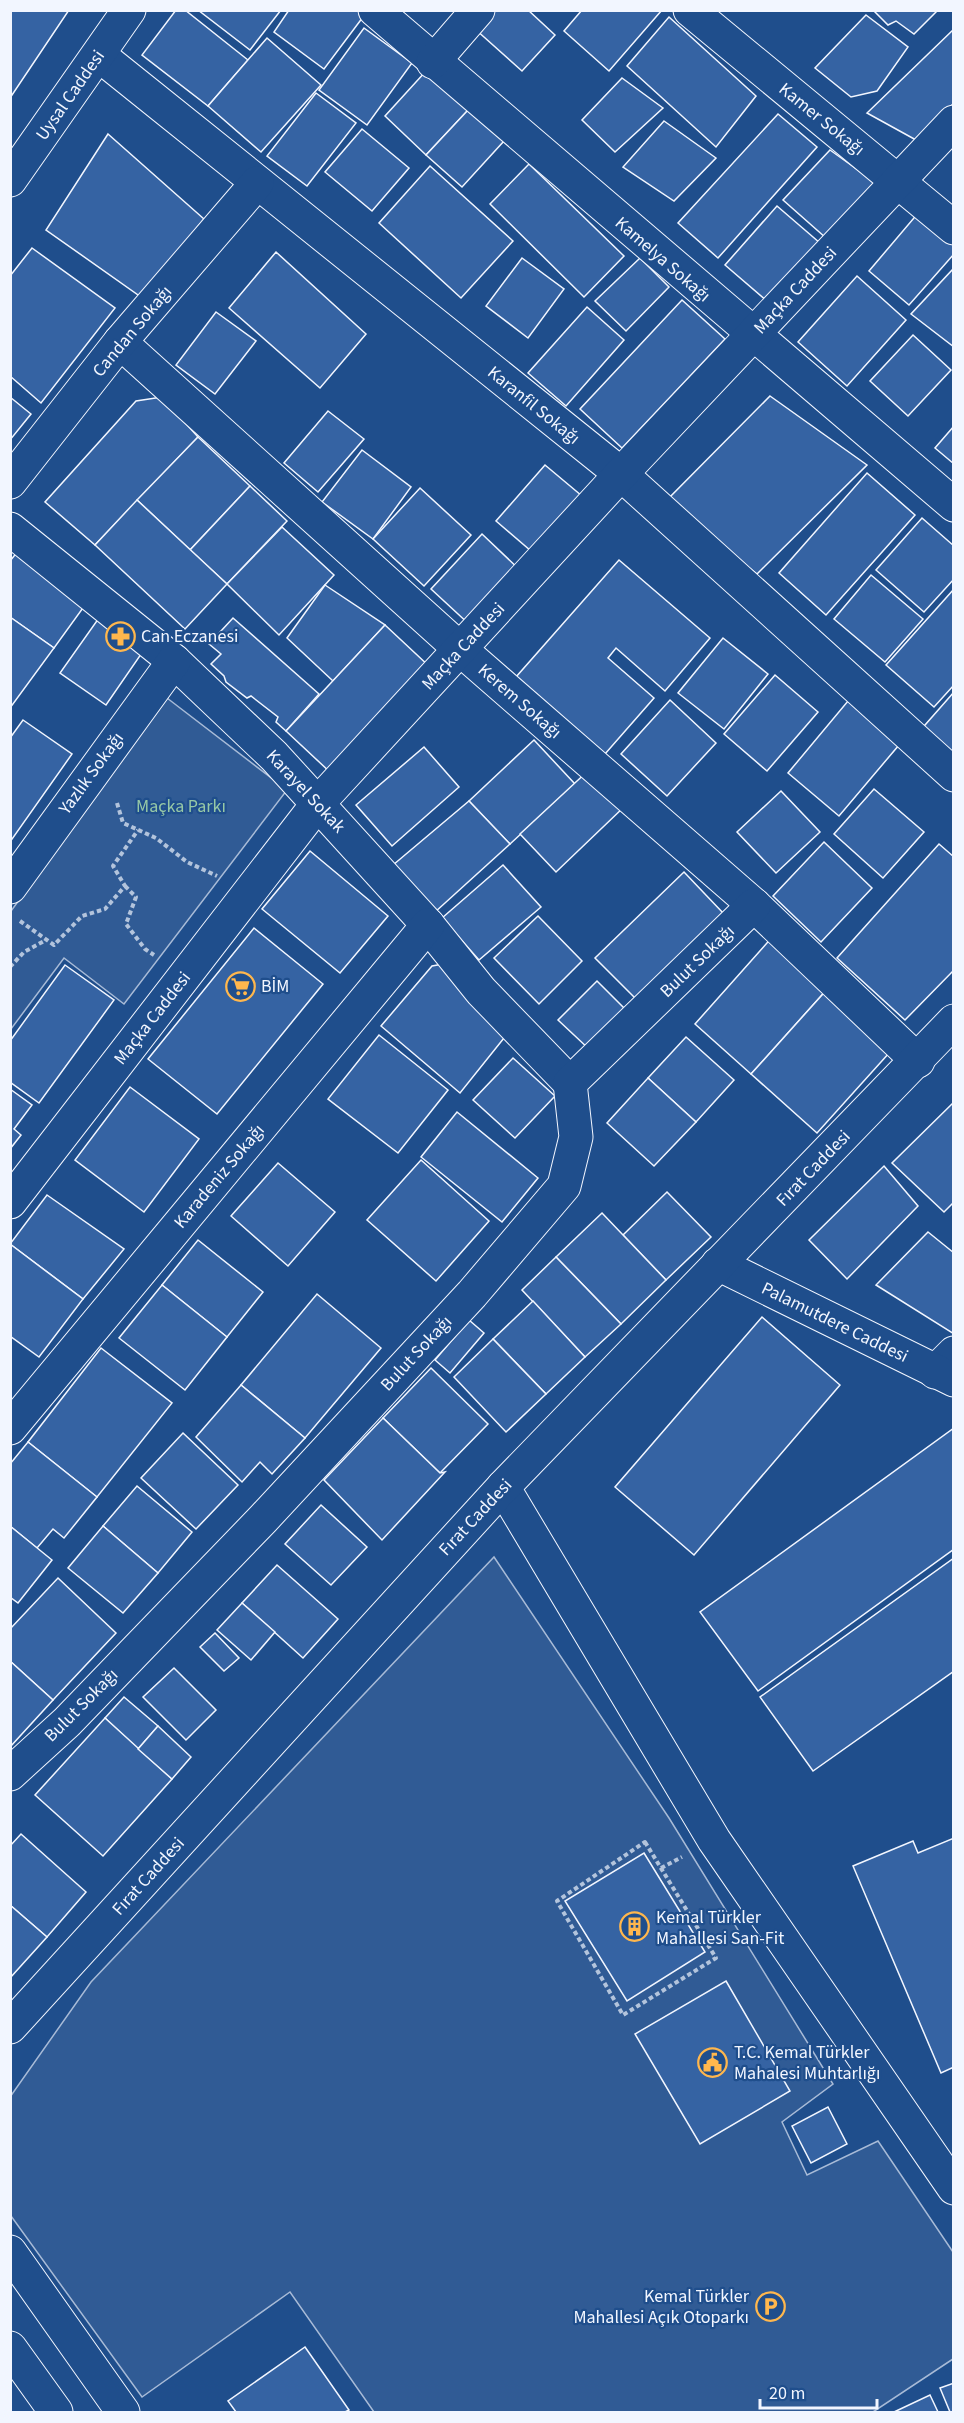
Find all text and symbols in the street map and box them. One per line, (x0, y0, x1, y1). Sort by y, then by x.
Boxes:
street label: Uysal Caddesi (30, 45, 111, 145)
street label: Kamer Sokağı (773, 77, 870, 162)
street label: Kamelya Sokağı (609, 211, 716, 308)
street label: Maçka Caddesi (748, 241, 843, 340)
street label: Candan Sokağı (87, 280, 178, 382)
street label: Karanfil Sokağı (482, 360, 585, 451)
street label: Maçka Caddesi (416, 597, 511, 696)
pharmacy icon: Can Eczanesi (104, 620, 136, 652)
place label: Can Eczanesi (141, 624, 238, 649)
street label: Kerem Sokağı (472, 658, 567, 745)
street label: Yazlık Sokağı (52, 727, 130, 820)
street label: Karayel Sokak (260, 744, 351, 839)
park label: Maçka Parkı (136, 794, 226, 819)
street label: Bulut Sokağı (654, 919, 740, 1003)
street label: Maçka Caddesi (108, 966, 197, 1070)
supermarket icon: BİM (224, 970, 256, 1002)
place label: BİM (261, 974, 289, 999)
street label: Karadeniz Sokağı (168, 1119, 271, 1234)
street label: Fırat Caddesi (770, 1125, 856, 1212)
street label: Palamutdere Caddesi (757, 1276, 912, 1369)
street label: Bulut Sokağı (375, 1310, 458, 1397)
street label: Fırat Caddesi (433, 1473, 518, 1562)
street label: Bulut Sokağı (39, 1663, 124, 1748)
street label: Fırat Caddesi (106, 1832, 190, 1921)
place label: Kemal Türkler Mahallesi San-Fit (656, 1905, 784, 1951)
building icon: Kemal Türkler Mahallesi San-Fit (619, 1911, 651, 1943)
place label: T.C. Kemal Türkler Mahalesi Muhtarlığı (734, 2040, 880, 2086)
public building icon: T.C. Kemal Türkler Mahalesi Muhtarlığı (697, 2046, 729, 2078)
place label: Kemal Türkler Mahallesi Açık Otoparkı (573, 2284, 750, 2330)
parking icon: Kemal Türkler Mahallesi Açık Otoparkı (754, 2290, 786, 2322)
scale bar (760, 2372, 877, 2410)
text: 20 m (769, 2381, 805, 2406)

